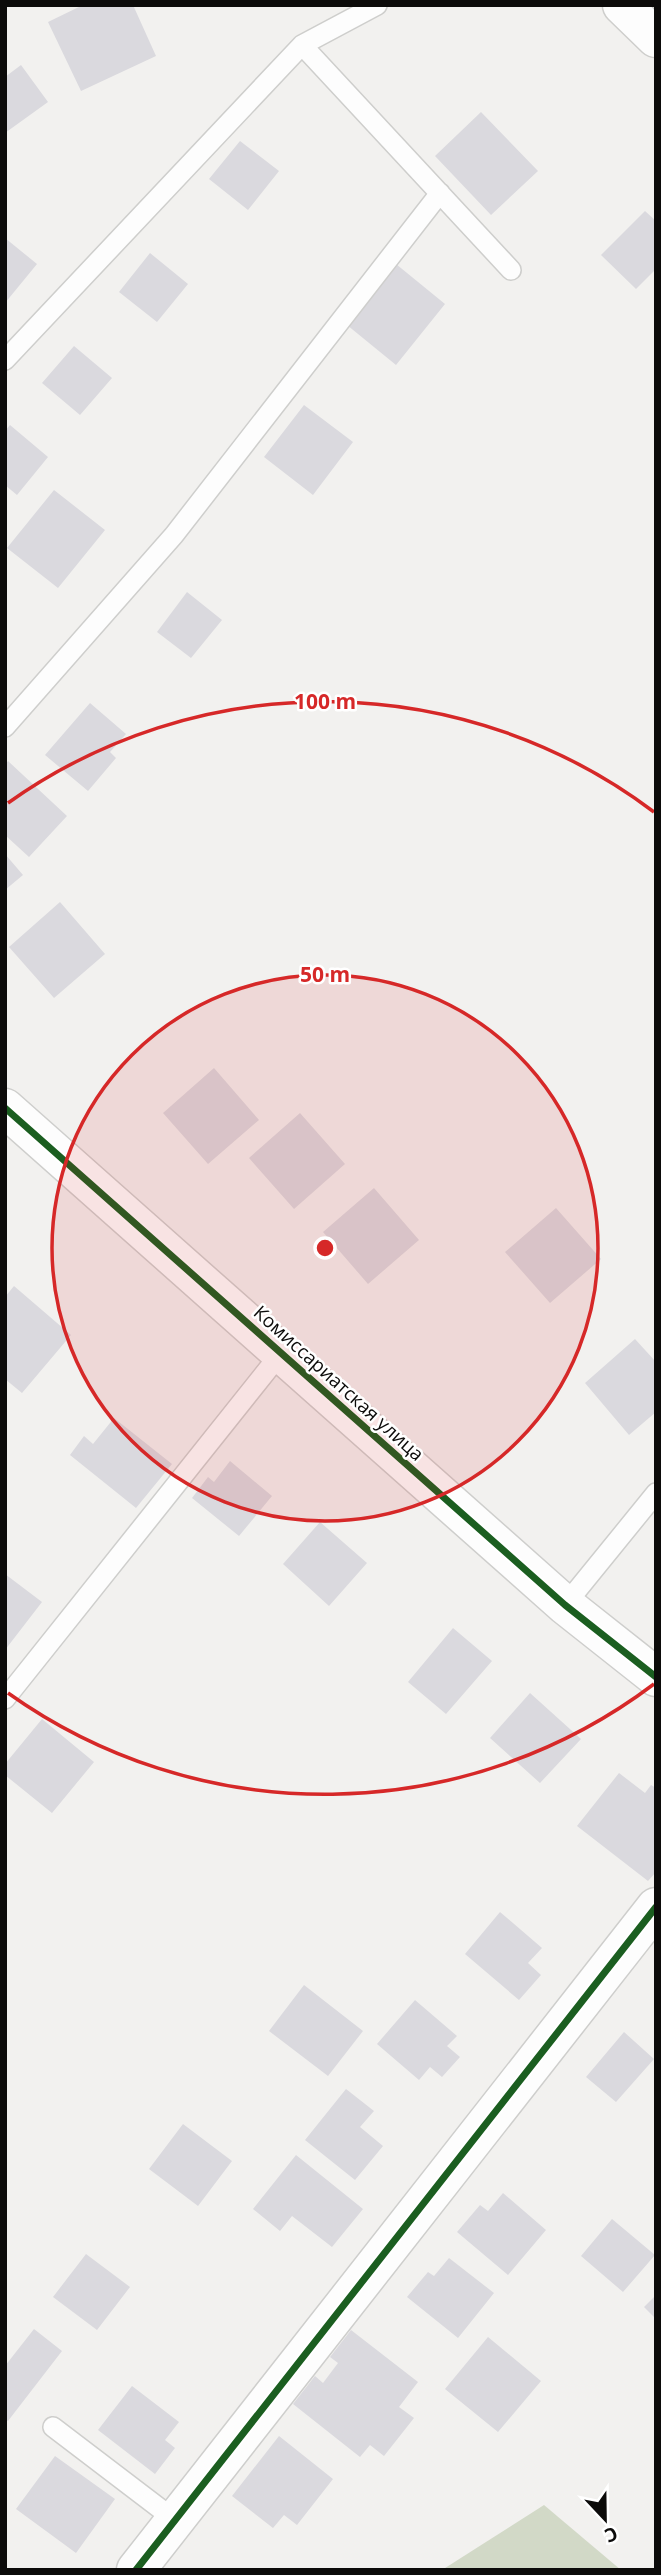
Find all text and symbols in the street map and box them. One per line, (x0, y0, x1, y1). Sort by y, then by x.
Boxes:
text: 100 m (294, 687, 356, 715)
text: 50 m (300, 960, 350, 988)
centre of rings (313, 1236, 337, 1260)
street label: Комиссариатская улица (248, 1299, 430, 1467)
north arrow (570, 2484, 640, 2554)
text: С (601, 2520, 622, 2549)

